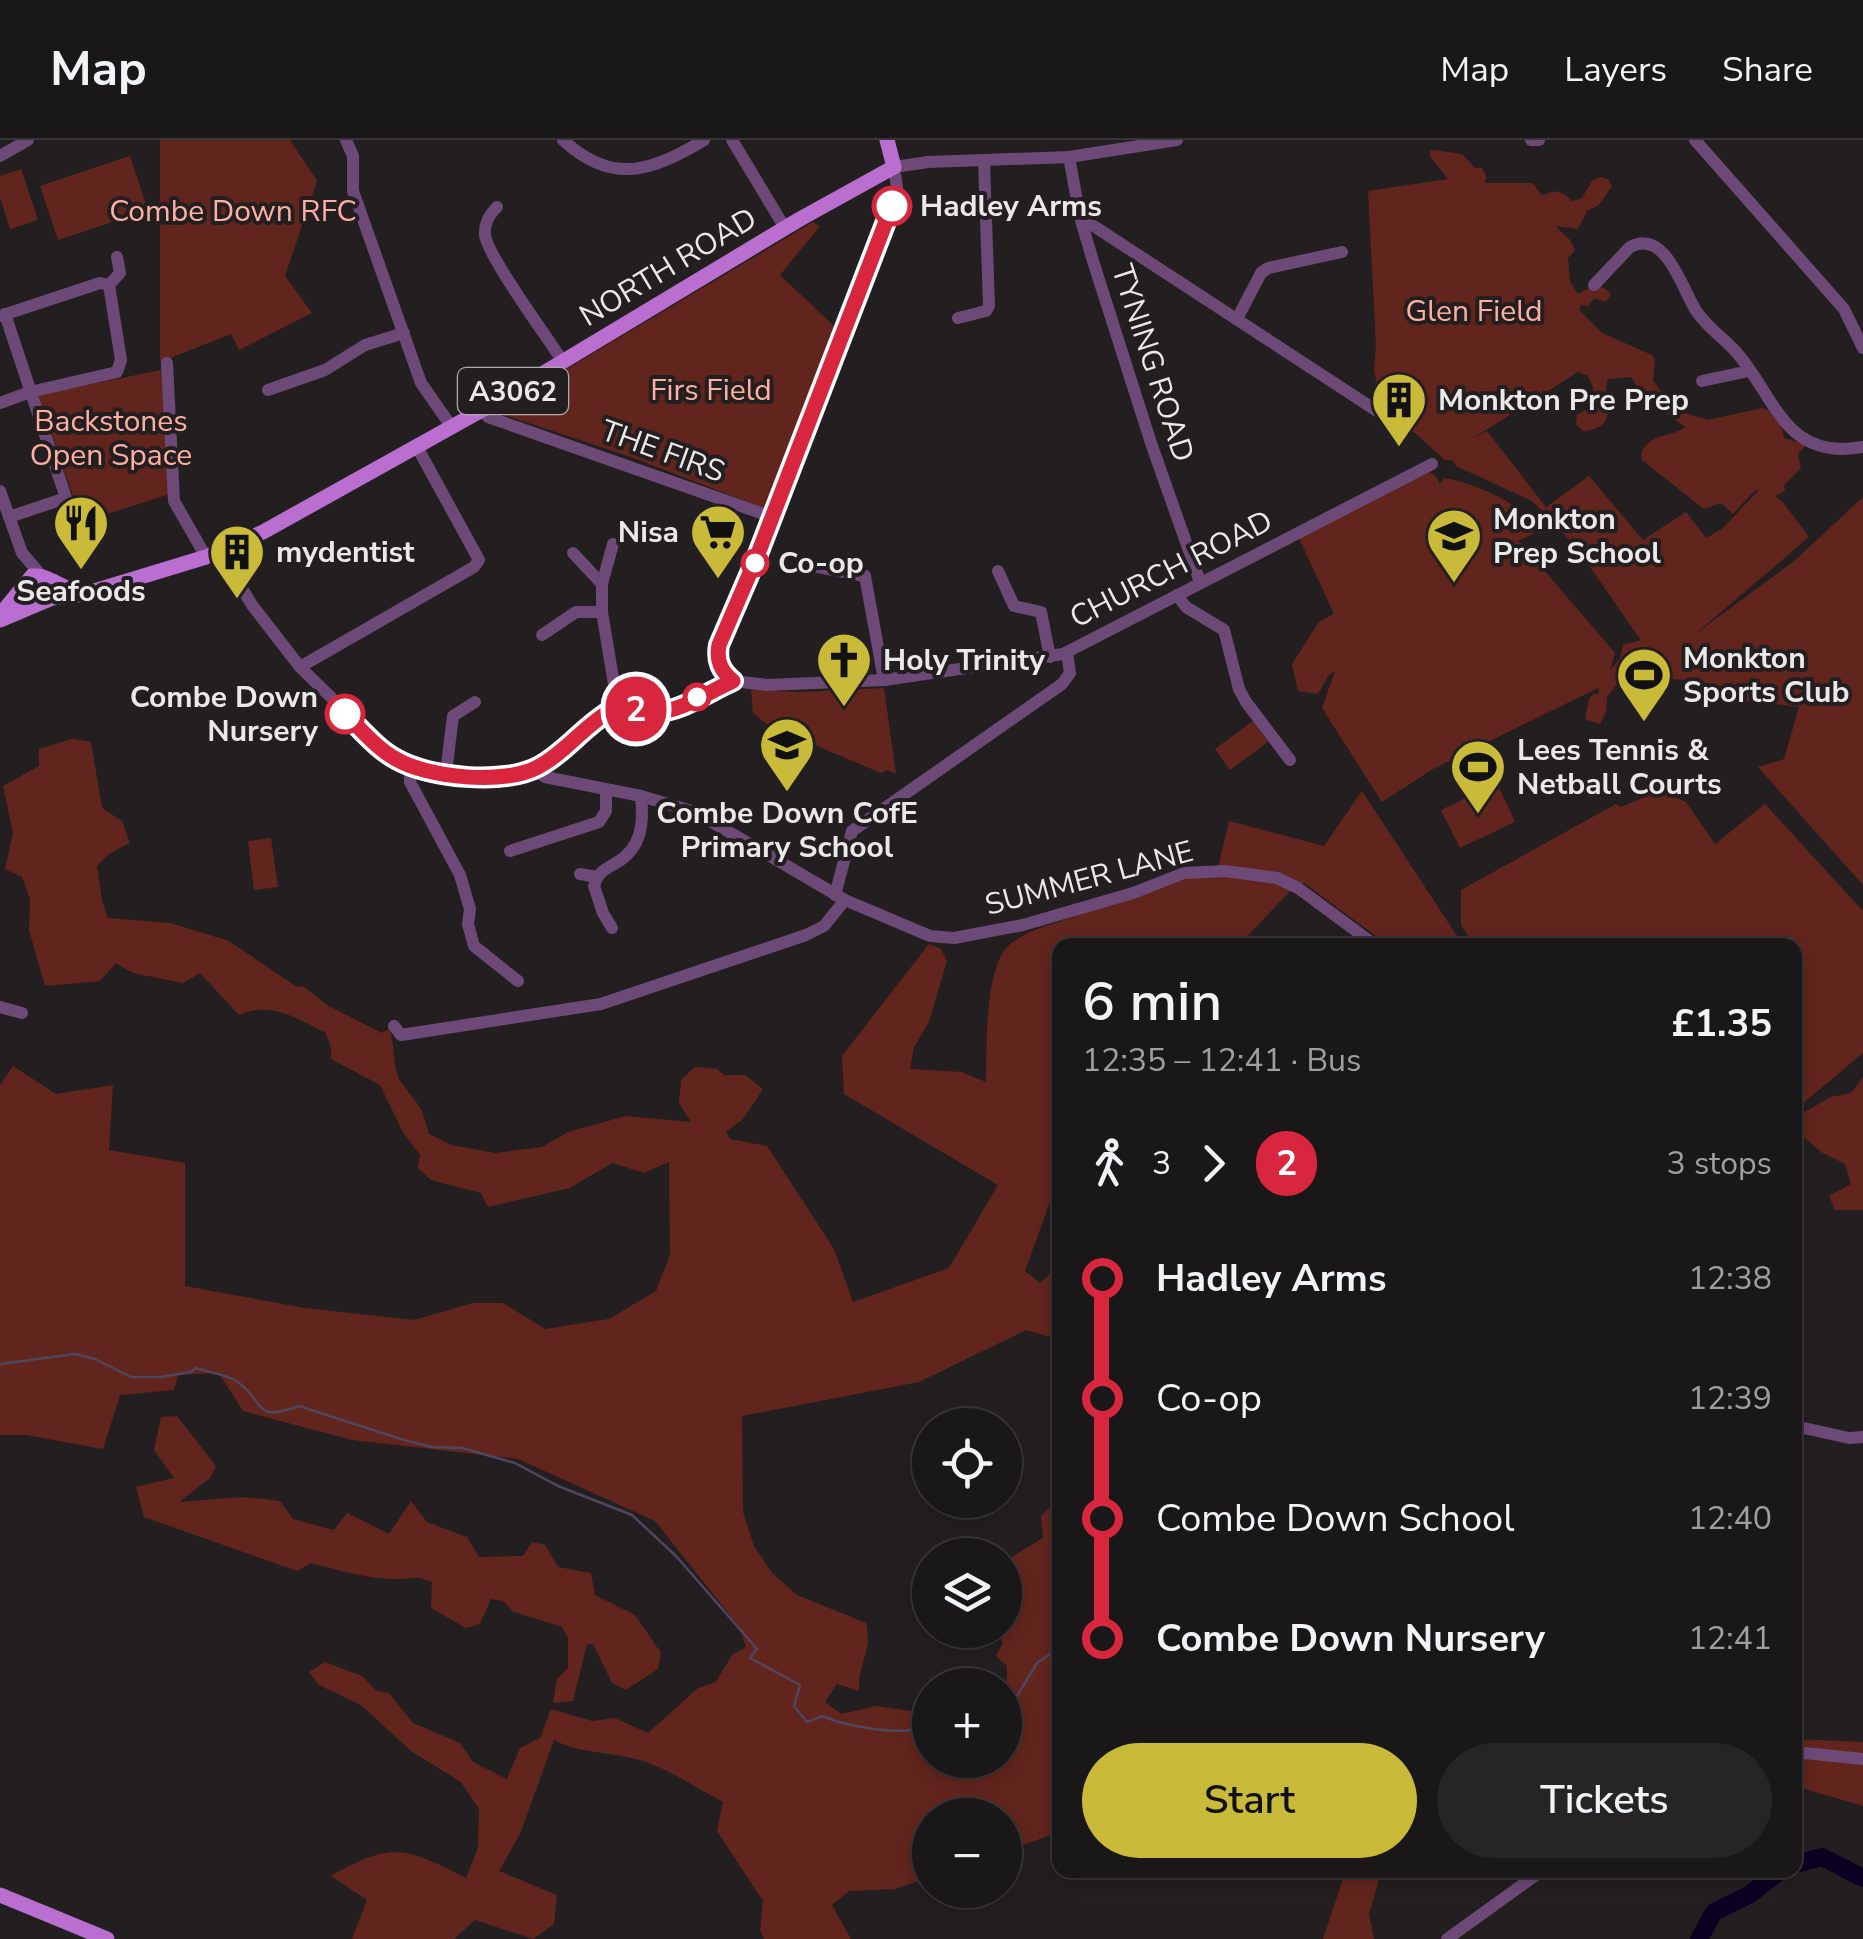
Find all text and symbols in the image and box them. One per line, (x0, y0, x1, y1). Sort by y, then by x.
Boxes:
text: Map (50, 36, 147, 102)
text: Map (1440, 46, 1509, 93)
text: Layers (1564, 46, 1667, 93)
text: Share (1722, 46, 1813, 93)
place label: Hadley Arms (920, 186, 1102, 227)
marker: Hadley Arms (873, 187, 911, 225)
park label: Combe Down RFC (109, 191, 357, 232)
street label: NORTH ROAD (572, 198, 765, 337)
street label: TYNING ROAD (1101, 259, 1204, 467)
park label: Glen Field (1406, 291, 1542, 332)
road number: A3062 (458, 368, 568, 414)
park label: Firs Field (650, 370, 772, 411)
building icon: Monkton Pre Prep (1369, 370, 1429, 449)
place label: Monkton Pre Prep (1438, 380, 1689, 421)
park label: Backstones Open Space (30, 401, 192, 476)
street label: THE FIRS (595, 410, 730, 493)
restaurant icon: Seafoods (51, 493, 111, 572)
place label: Monkton Prep School (1493, 499, 1661, 574)
street label: CHURCH ROAD (1063, 501, 1280, 638)
supermarket icon: Nisa (688, 502, 748, 581)
school or university icon: Monkton Prep School (1424, 506, 1484, 585)
place label: Nisa (618, 512, 679, 553)
building icon: mydentist (207, 522, 267, 601)
place label: mydentist (276, 532, 415, 573)
place label: Co-op (778, 543, 864, 584)
marker: Co-op (742, 550, 768, 576)
place label: Seafoods (16, 571, 146, 612)
church icon: Holy Trinity (814, 630, 874, 709)
place label: Monkton Sports Club (1683, 638, 1849, 713)
place label: Holy Trinity (883, 640, 1045, 681)
sports icon: Monkton Sports Club (1614, 645, 1674, 724)
line badge: 2 (604, 676, 668, 742)
place label: Combe Down Nursery (130, 677, 318, 752)
unlabelled marker (684, 684, 710, 710)
text: 2 (625, 686, 647, 733)
marker: Combe Down Nursery (326, 695, 364, 733)
school or university icon: Combe Down CofE Primary School (757, 715, 817, 794)
place label: Lees Tennis & Netball Courts (1517, 730, 1722, 805)
sports icon: Lees Tennis & Netball Courts (1448, 737, 1508, 816)
place label: Combe Down CofE Primary School (656, 793, 918, 868)
street label: SUMMER LANE (980, 831, 1198, 926)
text: 6 min (1082, 964, 1222, 1039)
text: £1.35 (1671, 998, 1772, 1049)
text: 12:35 – 12:41 · Bus (1082, 1039, 1361, 1082)
icon: walk (1082, 1136, 1137, 1191)
icon: forward (1186, 1136, 1241, 1191)
text: 2 (1276, 1140, 1297, 1187)
text: 3 (1152, 1142, 1171, 1185)
text: 3 stops (1666, 1142, 1772, 1185)
text: Hadley Arms (1156, 1253, 1386, 1304)
text: 12:38 (1688, 1257, 1772, 1300)
text: Co-op (1156, 1373, 1262, 1424)
text: 12:39 (1688, 1377, 1772, 1420)
map controls (912, 1408, 1022, 1908)
button: locate (912, 1408, 1022, 1518)
text: Combe Down School (1156, 1493, 1514, 1544)
text: 12:40 (1688, 1497, 1772, 1540)
button: layers (912, 1538, 1022, 1648)
text: Combe Down Nursery (1156, 1613, 1545, 1664)
text: 12:41 (1688, 1617, 1772, 1660)
button: + (912, 1668, 1022, 1778)
button: Start (1082, 1743, 1417, 1858)
button: Tickets (1437, 1743, 1772, 1858)
button: − (912, 1798, 1022, 1908)

